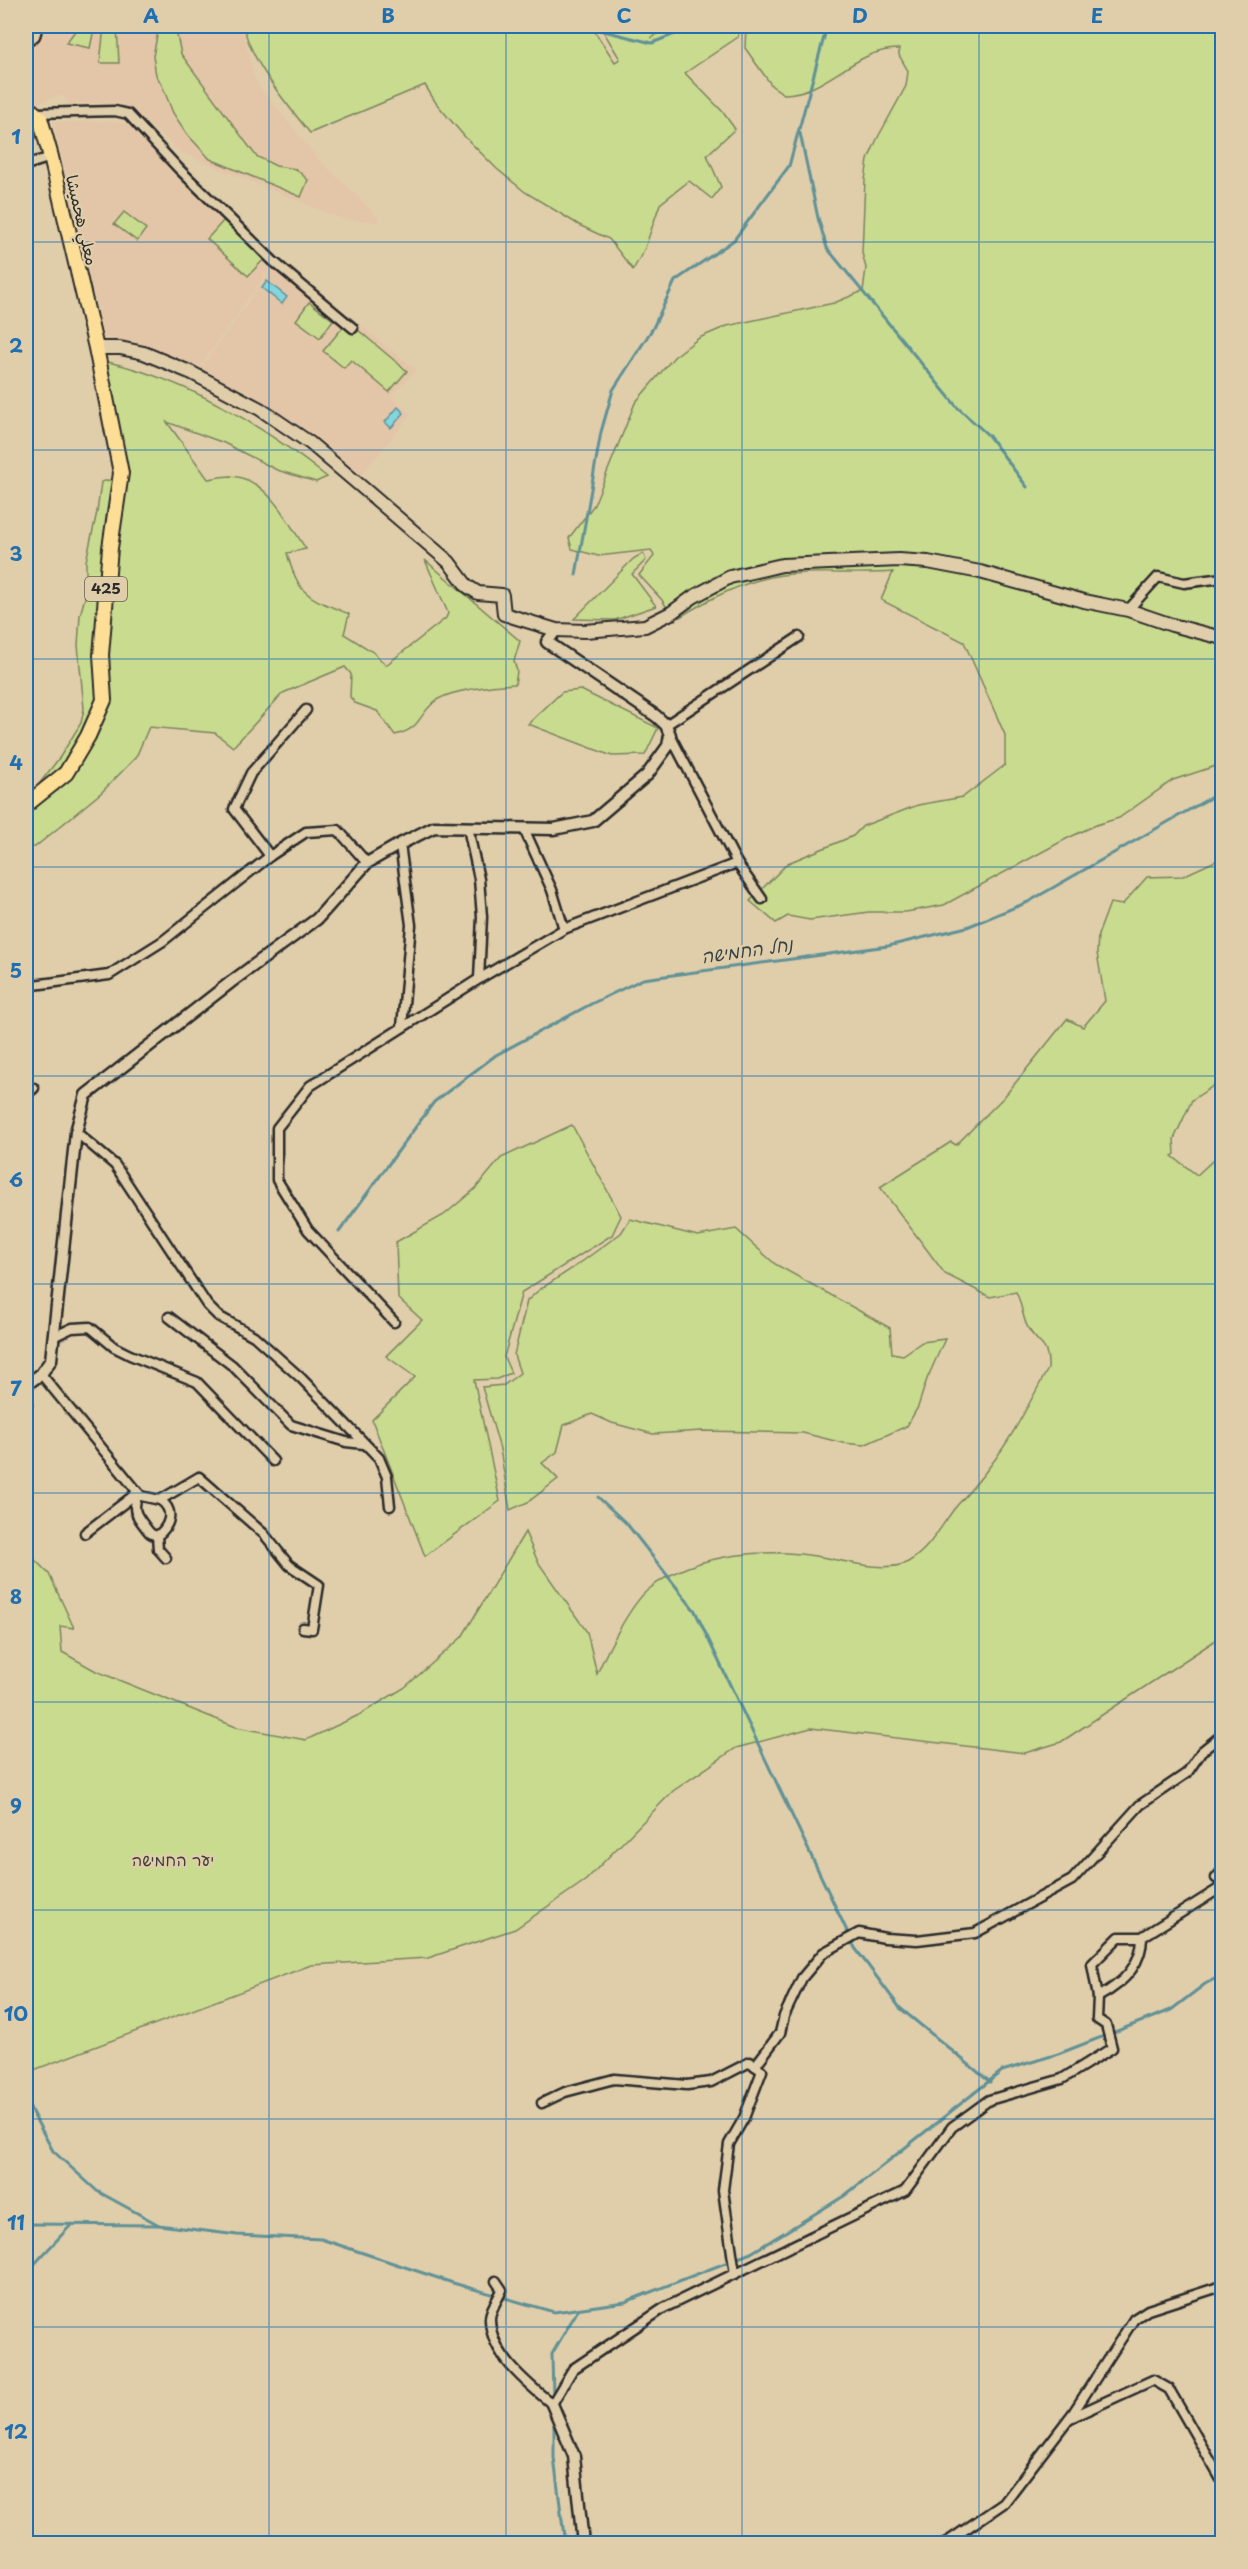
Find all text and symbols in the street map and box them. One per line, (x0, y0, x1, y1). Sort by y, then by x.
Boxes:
text: A (143, 0, 159, 30)
text: B (381, 0, 395, 30)
text: C (616, 0, 632, 30)
text: D (852, 0, 868, 30)
text: E (1091, 0, 1103, 30)
text: 1 (11, 121, 21, 151)
street label: معلي هحميشا (57, 172, 105, 268)
text: 2 (9, 330, 23, 360)
text: 3 (9, 538, 23, 568)
road number: 425 (85, 577, 127, 601)
text: 4 (9, 747, 23, 777)
water label: נחל החמישה (699, 930, 796, 969)
text: 5 (10, 955, 22, 985)
text: 6 (9, 1164, 23, 1194)
text: 7 (10, 1373, 22, 1403)
text: 8 (10, 1581, 22, 1611)
text: 9 (10, 1790, 22, 1820)
park label: יער החמישה (132, 1847, 214, 1871)
text: 10 (4, 1998, 28, 2028)
text: 11 (7, 2207, 25, 2237)
text: 12 (4, 2416, 28, 2446)

